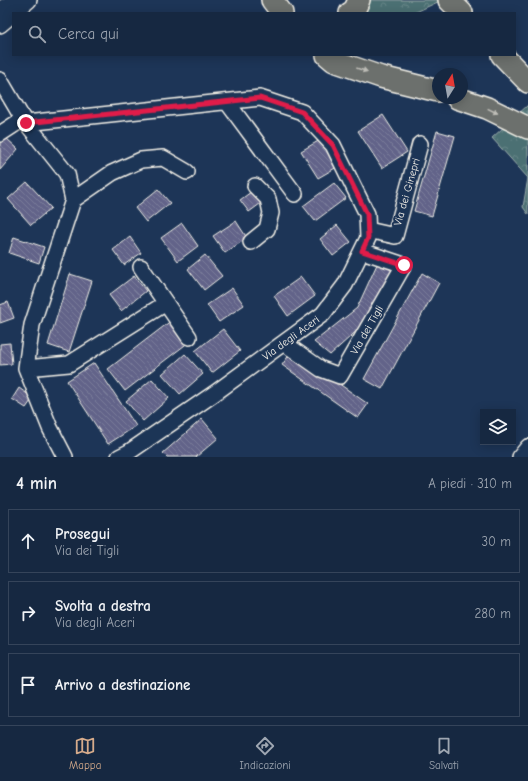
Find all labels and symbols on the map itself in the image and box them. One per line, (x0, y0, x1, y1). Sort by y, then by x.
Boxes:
one-way arrow (356, 68, 368, 74)
north arrow (432, 68, 468, 104)
one-way arrow (488, 108, 499, 114)
route end (17, 114, 35, 132)
street label: Via dei Ginepri (391, 157, 423, 227)
route start (395, 256, 413, 274)
street label: Via dei Tigli (348, 303, 386, 357)
street label: Via degli Aceri (260, 313, 322, 363)

